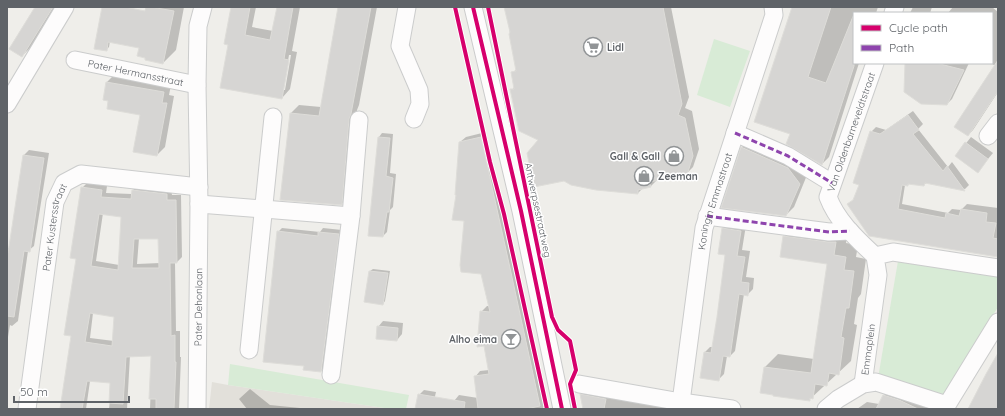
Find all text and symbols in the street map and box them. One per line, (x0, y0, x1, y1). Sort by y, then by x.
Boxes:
legend (853, 12, 993, 64)
text: Cycle path (889, 20, 948, 35)
supermarket icon: Lidl (582, 36, 604, 58)
text: Path (889, 40, 914, 55)
place label: Lidl (607, 41, 624, 54)
street label: Pater Hermansstraat (87, 56, 185, 89)
street label: Van Oldenbarneveldtstraat (824, 70, 878, 194)
shop icon: Gall & Gall (663, 145, 685, 167)
place label: Gall & Gall (610, 150, 660, 163)
street label: Koningin Emmastraat (695, 151, 735, 251)
street label: Antwerpsestraatweg (522, 161, 554, 259)
shop icon: Zeeman (633, 165, 655, 187)
place label: Zeeman (658, 170, 698, 183)
street label: Pater Kustersstraat (39, 181, 70, 272)
street label: Pater Dehonlaan (191, 268, 205, 346)
street label: Emmaplein (858, 323, 878, 376)
bar icon: Alho eima (500, 328, 522, 350)
place label: Alho eima (449, 333, 497, 346)
scale bar (14, 378, 129, 404)
text: 50 m (20, 384, 48, 399)

